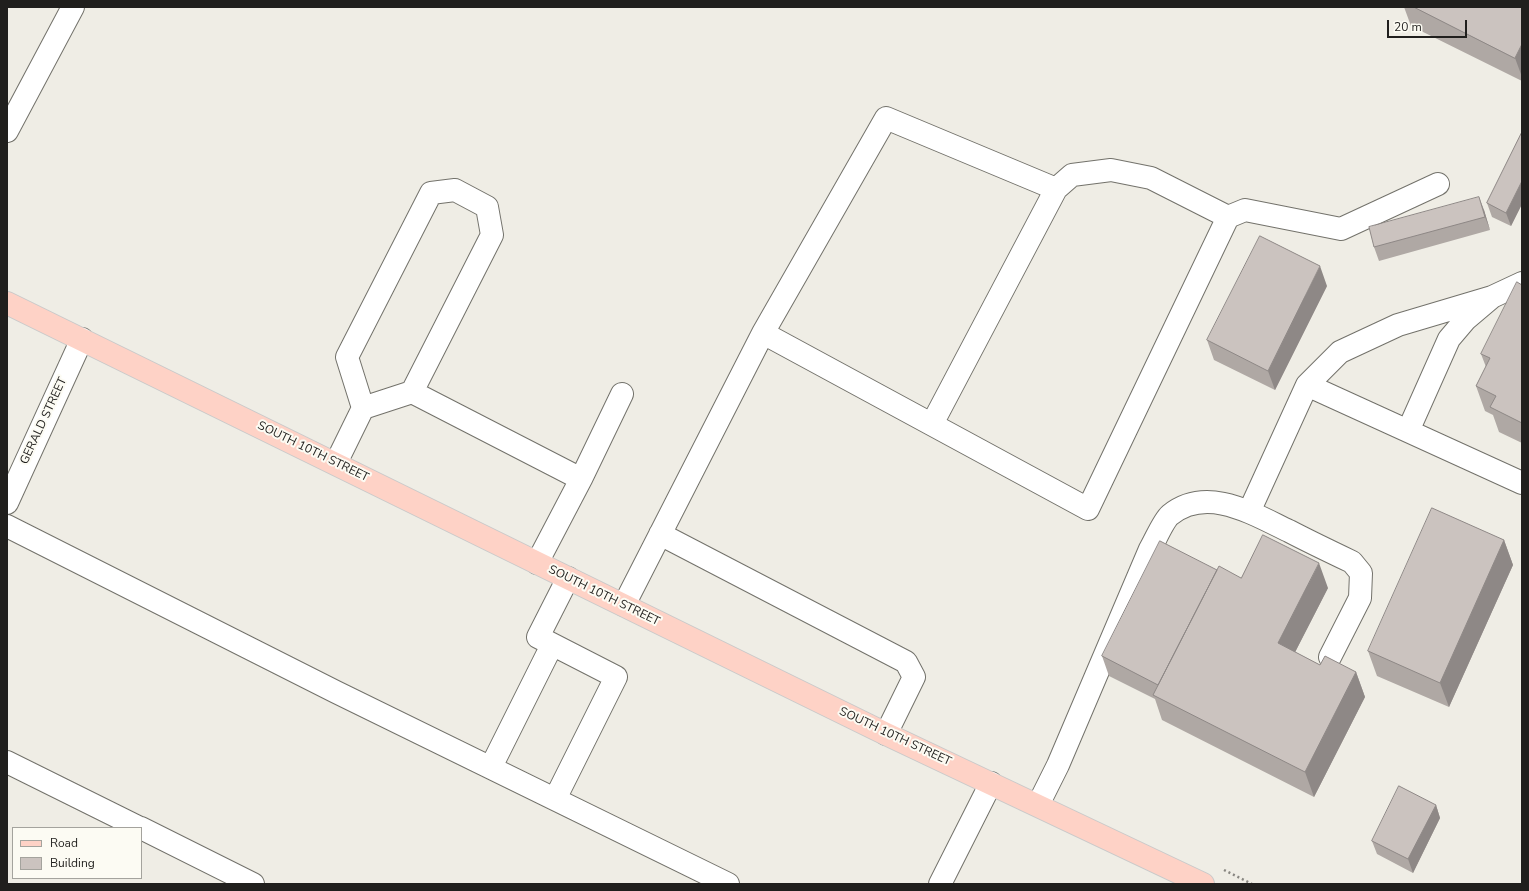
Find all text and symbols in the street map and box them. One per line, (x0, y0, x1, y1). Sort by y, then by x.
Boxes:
scale bar (1389, 12, 1469, 38)
text: 20 m (1394, 19, 1422, 35)
street label: GERALD STREET (18, 375, 70, 467)
street label: SOUTH 10TH STREET (255, 419, 371, 485)
street label: SOUTH 10TH STREET (546, 563, 662, 629)
street label: SOUTH 10TH STREET (837, 705, 953, 769)
legend (12, 827, 142, 879)
text: Road (50, 835, 78, 851)
text: Building (50, 855, 95, 871)

